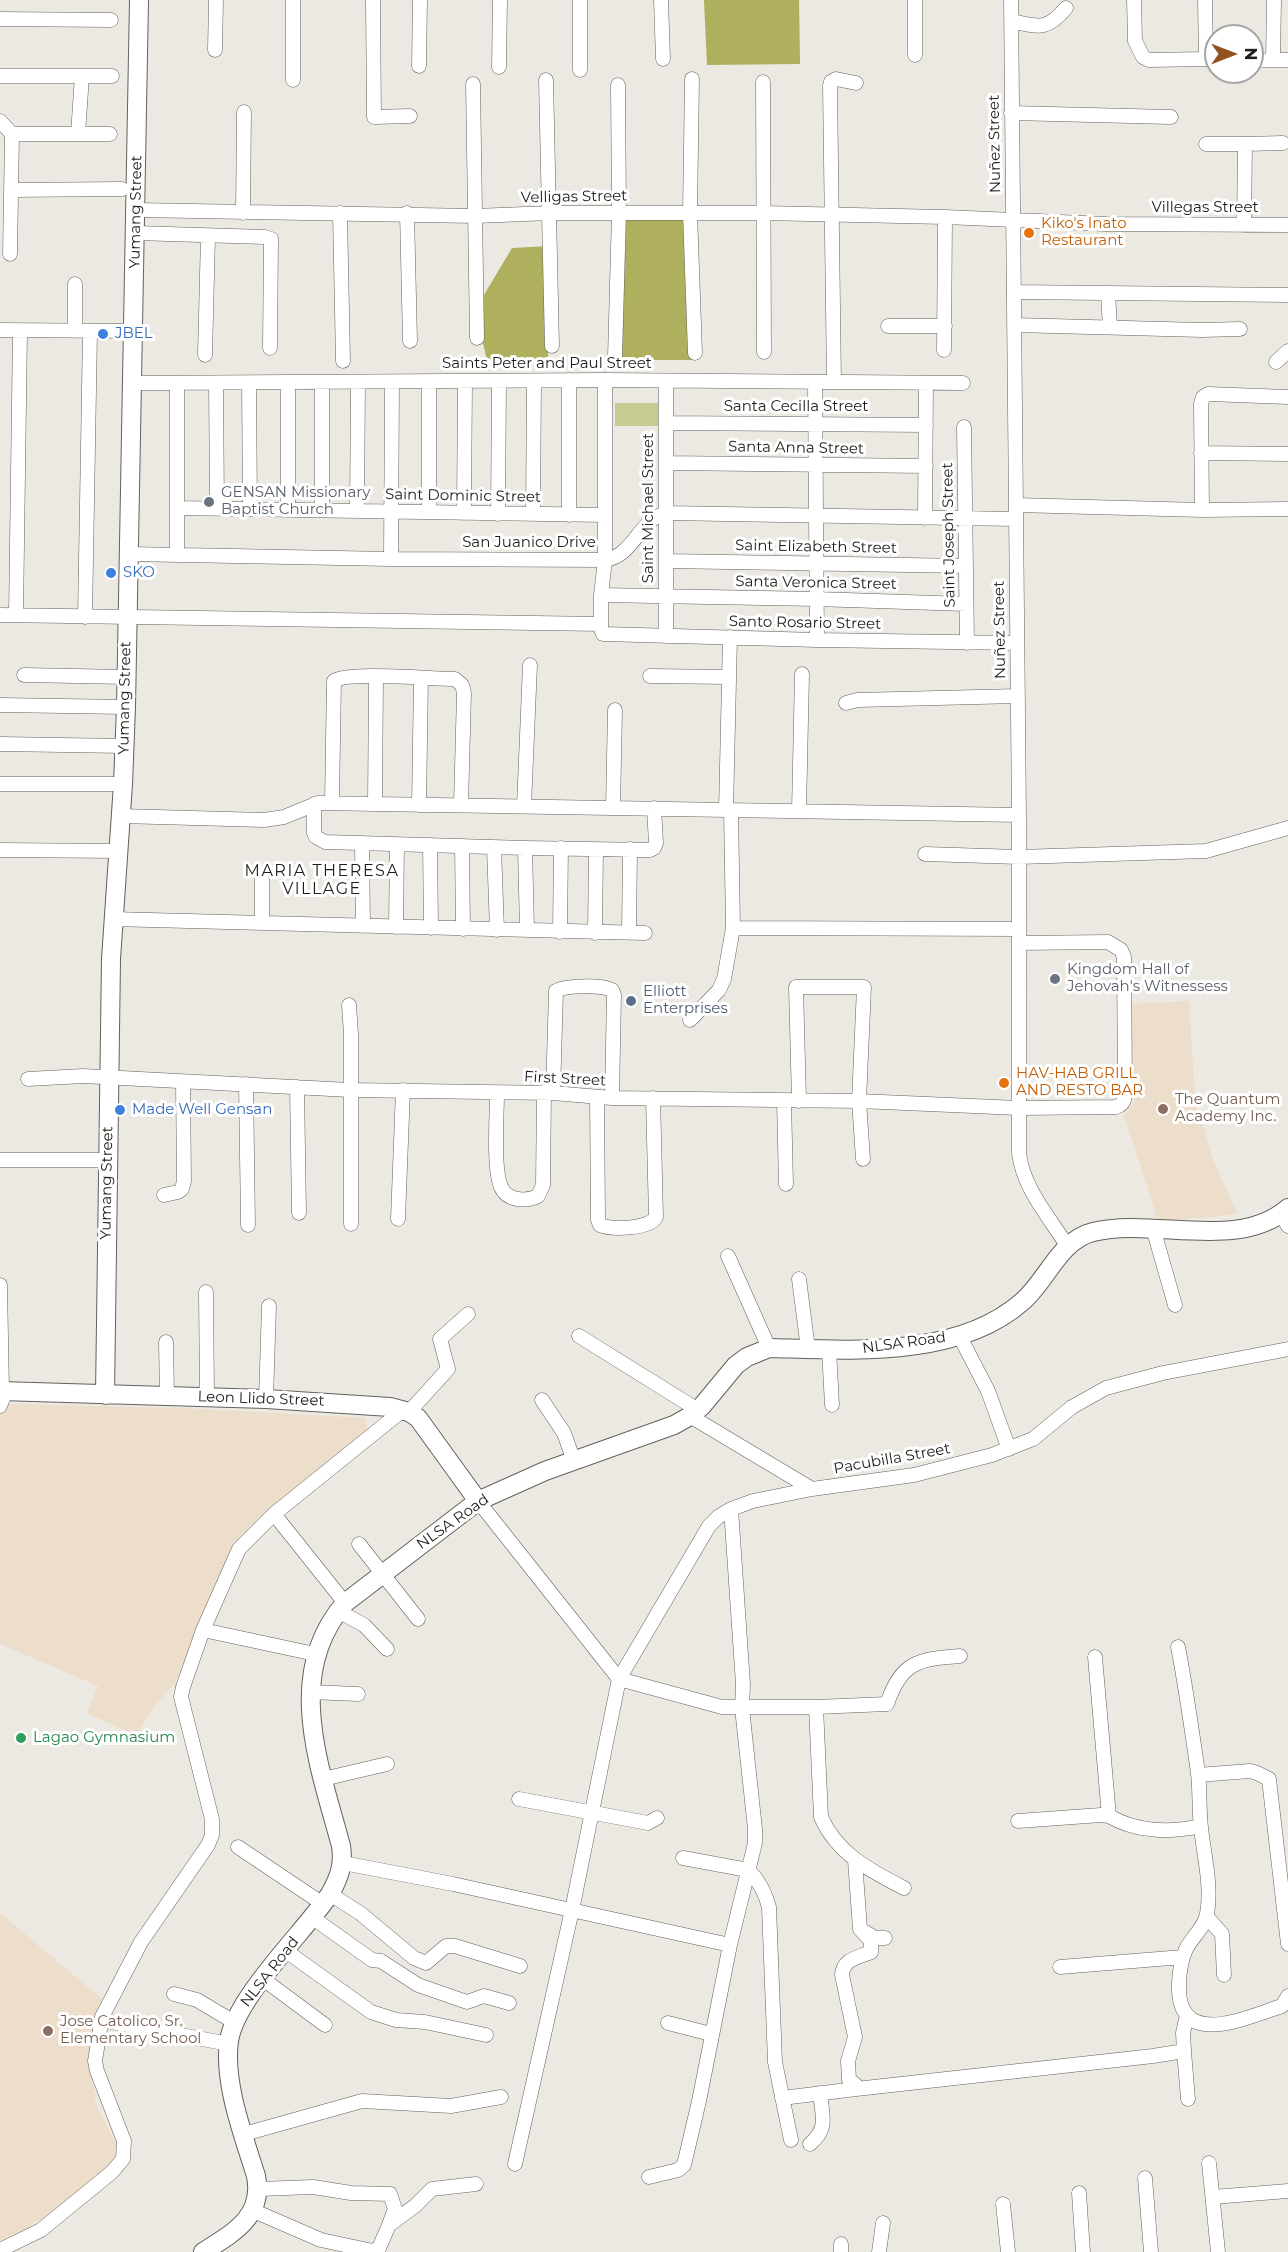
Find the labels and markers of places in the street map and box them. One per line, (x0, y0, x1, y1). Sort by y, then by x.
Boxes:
place label: Kiko's Inato Restaurant (1041, 215, 1127, 250)
marker: Kiko's Inato Restaurant (1022, 226, 1036, 240)
place label: JBEL (115, 325, 153, 343)
marker: JBEL (96, 327, 110, 341)
place label: GENSAN Missionary Baptist Church (221, 484, 370, 519)
marker: GENSAN Missionary Baptist Church (202, 495, 216, 509)
place label: SKO (123, 564, 155, 582)
marker: SKO (104, 566, 118, 580)
place label: Kingdom Hall of Jehovah's Witnessess (1067, 961, 1228, 996)
marker: Kingdom Hall of Jehovah's Witnessess (1048, 972, 1062, 986)
place label: Elliott Enterprises (643, 983, 728, 1018)
marker: Elliott Enterprises (624, 994, 638, 1008)
place label: HAV-HAB GRILL AND RESTO BAR (1016, 1065, 1143, 1100)
marker: HAV-HAB GRILL AND RESTO BAR (997, 1076, 1011, 1090)
place label: The Quantum Academy Inc. (1175, 1091, 1280, 1126)
place label: Made Well Gensan (132, 1101, 272, 1119)
marker: The Quantum Academy Inc. (1156, 1102, 1170, 1116)
marker: Made Well Gensan (113, 1103, 127, 1117)
place label: Lagao Gymnasium (33, 1729, 175, 1747)
marker: Lagao Gymnasium (14, 1731, 28, 1745)
place label: Jose Catolico, Sr. Elementary School (60, 2013, 201, 2048)
marker: Jose Catolico, Sr. Elementary School (41, 2024, 55, 2038)

